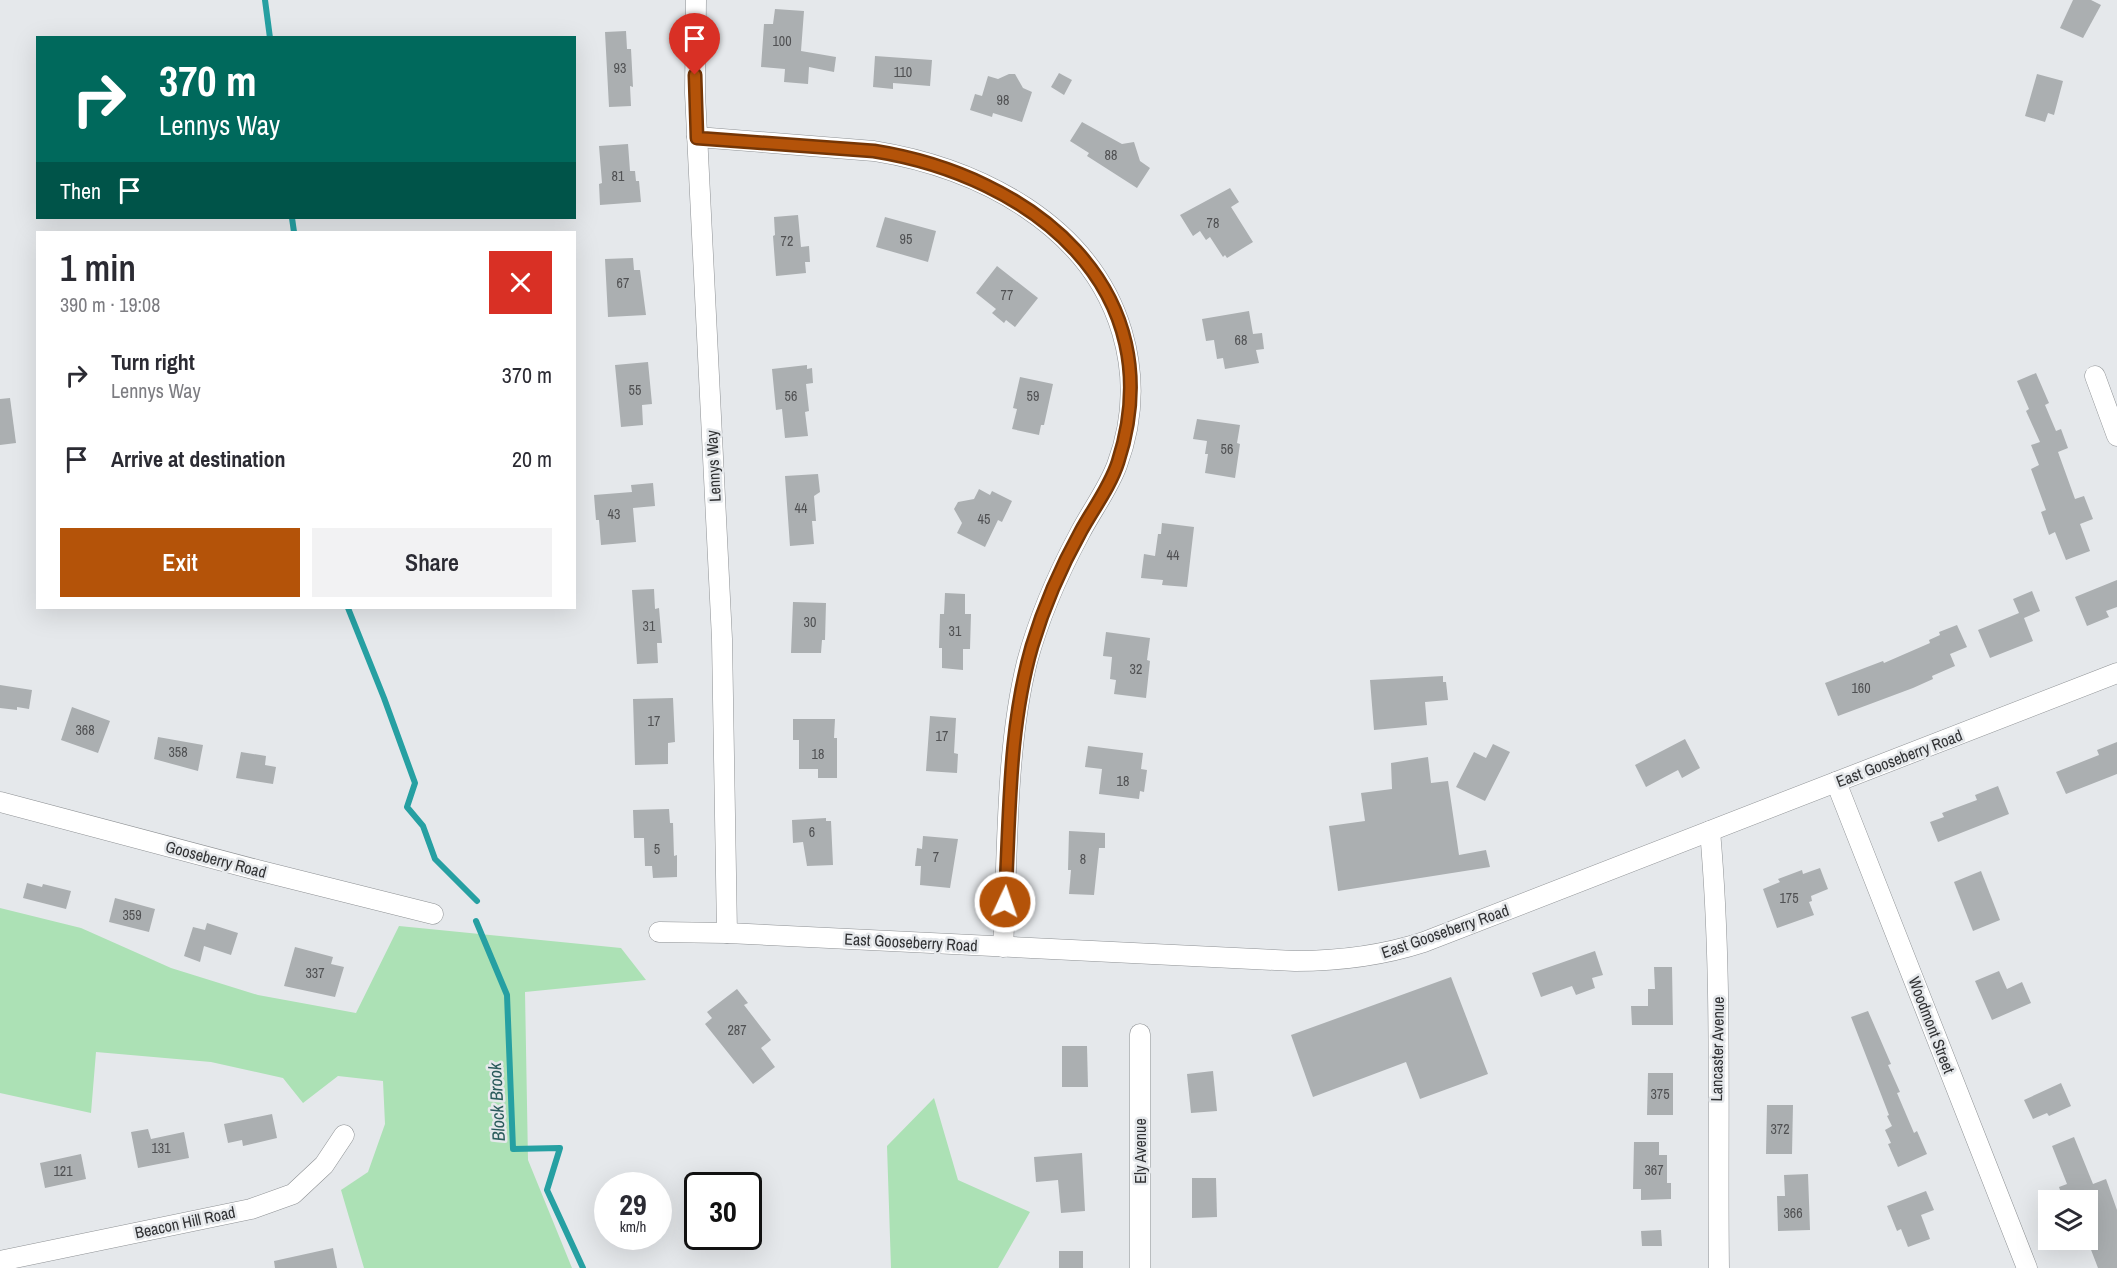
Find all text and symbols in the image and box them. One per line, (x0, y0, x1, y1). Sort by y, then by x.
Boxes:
pin (669, 13, 720, 75)
icon: arrive (678, 22, 711, 55)
house number: 100 (772, 32, 792, 50)
text: 370 m (159, 53, 257, 109)
house number: 93 (614, 59, 626, 77)
icon: right (60, 60, 138, 138)
house number: 110 (894, 63, 912, 81)
house number: 98 (997, 91, 1009, 109)
text: Lennys Way (159, 107, 280, 143)
house number: 88 (1105, 146, 1117, 164)
house number: 81 (612, 167, 625, 185)
icon: arrive (113, 174, 146, 207)
text: Then (60, 176, 101, 206)
house number: 78 (1207, 214, 1219, 232)
house number: 95 (900, 230, 912, 248)
house number: 72 (781, 232, 793, 250)
text: 1 min (60, 244, 136, 292)
button: close (489, 251, 552, 314)
house number: 67 (617, 274, 629, 292)
house number: 77 (1001, 286, 1013, 304)
text: 390 m · 19:08 (60, 291, 160, 318)
house number: 68 (1235, 331, 1247, 349)
text: Turn right (111, 347, 195, 377)
icon: right (60, 359, 93, 392)
text: 370 m (502, 360, 552, 390)
text: Lennys Way (111, 377, 201, 404)
house number: 55 (629, 381, 641, 399)
house number: 56 (785, 387, 797, 405)
house number: 59 (1027, 387, 1039, 405)
street label: Lennys Way (700, 429, 726, 502)
house number: 56 (1221, 440, 1233, 458)
icon: arrive (60, 443, 93, 476)
text: Arrive at destination (111, 444, 285, 474)
text: 20 m (512, 444, 552, 474)
house number: 44 (795, 499, 808, 517)
house number: 43 (608, 505, 620, 523)
house number: 45 (978, 510, 990, 528)
button: Exit (60, 528, 300, 597)
button: Share (312, 528, 552, 597)
house number: 44 (1167, 546, 1180, 564)
house number: 30 (804, 613, 816, 631)
house number: 31 (643, 617, 656, 635)
house number: 31 (949, 622, 962, 640)
house number: 32 (1130, 660, 1142, 678)
house number: 160 (1851, 679, 1871, 697)
house number: 17 (648, 712, 660, 730)
house number: 368 (75, 721, 95, 739)
street label: East Gooseberry Road (1833, 724, 1965, 792)
house number: 17 (936, 727, 948, 745)
house number: 358 (168, 743, 188, 761)
house number: 18 (812, 745, 824, 763)
house number: 18 (1117, 772, 1129, 790)
house number: 6 (809, 823, 815, 841)
street label: Gooseberry Road (163, 835, 269, 883)
house number: 5 (654, 840, 660, 858)
house number: 7 (933, 848, 939, 866)
house number: 8 (1080, 850, 1086, 868)
position arrow (973, 870, 1037, 934)
house number: 175 (1779, 889, 1799, 907)
street label: East Gooseberry Road (1378, 899, 1512, 963)
house number: 359 (122, 906, 142, 924)
street label: East Gooseberry Road (844, 928, 978, 956)
house number: 337 (305, 964, 325, 982)
street label: Woodmont Street (1903, 974, 1961, 1077)
street label: Lancaster Avenue (1705, 996, 1729, 1102)
house number: 287 (727, 1021, 747, 1039)
water label: Block Brook (482, 1061, 511, 1142)
house number: 375 (1650, 1085, 1670, 1103)
street label: Ely Avenue (1129, 1118, 1151, 1184)
house number: 372 (1770, 1120, 1790, 1138)
house number: 131 (151, 1139, 171, 1157)
house number: 367 (1644, 1161, 1664, 1179)
house number: 121 (53, 1162, 73, 1180)
speed limit sign: 30 (684, 1172, 762, 1250)
text: 29 (619, 1184, 647, 1224)
map controls (2038, 1190, 2098, 1250)
button: layers (2038, 1190, 2098, 1250)
street label: Beacon Hill Road (133, 1201, 237, 1243)
house number: 366 (1783, 1204, 1803, 1222)
text: km/h (620, 1216, 646, 1237)

